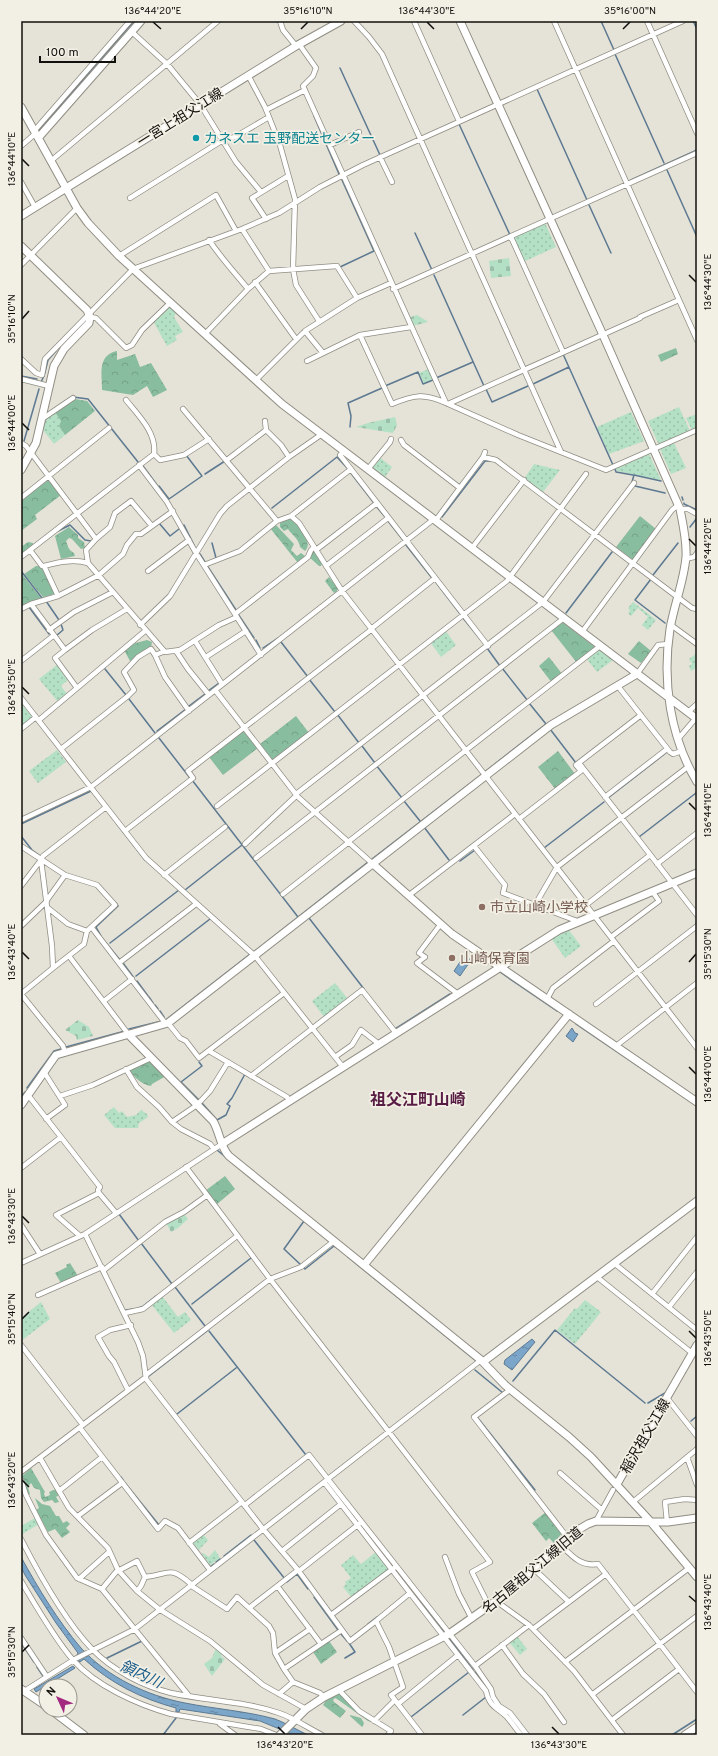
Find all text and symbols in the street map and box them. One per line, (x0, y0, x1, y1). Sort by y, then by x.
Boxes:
text: 136°44'20"E (125, 5, 181, 18)
text: 35°16'10"N (283, 5, 333, 18)
text: 136°44'30"E (399, 5, 455, 18)
text: 35°16'00"N (604, 5, 656, 18)
scale bar (40, 38, 115, 64)
text: 100 m (46, 45, 79, 61)
street label: 一宮上祖父江線 (135, 85, 227, 151)
place label: カネスエ 玉野配送センター (204, 131, 375, 148)
text: 136°44'10"E (6, 132, 19, 186)
marker: カネスエ 玉野配送センター (191, 133, 201, 143)
text: 136°44'30"E (702, 254, 715, 310)
text: 35°16'10"N (6, 294, 19, 344)
text: 136°44'00"E (6, 394, 19, 452)
text: 136°44'20"E (702, 518, 715, 574)
text: 136°43'50"E (6, 659, 19, 715)
text: 136°44'10"E (702, 783, 715, 837)
place label: 市立山崎小学校 (490, 900, 588, 917)
marker: 市立山崎小学校 (477, 902, 487, 912)
text: 136°43'40"E (6, 924, 19, 980)
text: 35°15'30"N (702, 928, 715, 980)
place label: 山崎保育園 (460, 951, 530, 968)
marker: 山崎保育園 (447, 953, 457, 963)
text: 136°44'00"E (702, 1045, 715, 1103)
district label: 祖父江町山崎 (370, 1091, 466, 1111)
text: 136°43'30"E (6, 1188, 19, 1244)
text: 35°15'40"N (6, 1293, 19, 1345)
text: 136°43'50"E (702, 1310, 715, 1366)
street label: 稲沢祖父江線 (618, 1396, 675, 1477)
text: 136°43'20"E (6, 1452, 19, 1508)
street label: 名古屋祖父江線旧道 (479, 1524, 587, 1618)
text: 136°43'40"E (702, 1574, 715, 1630)
text: 35°15'30"N (6, 1626, 19, 1678)
water label: 領内川 (116, 1657, 167, 1694)
north arrow (38, 1678, 78, 1718)
text: N (44, 1684, 59, 1699)
text: 136°43'20"E (257, 1739, 313, 1752)
text: 136°43'30"E (531, 1739, 587, 1752)

